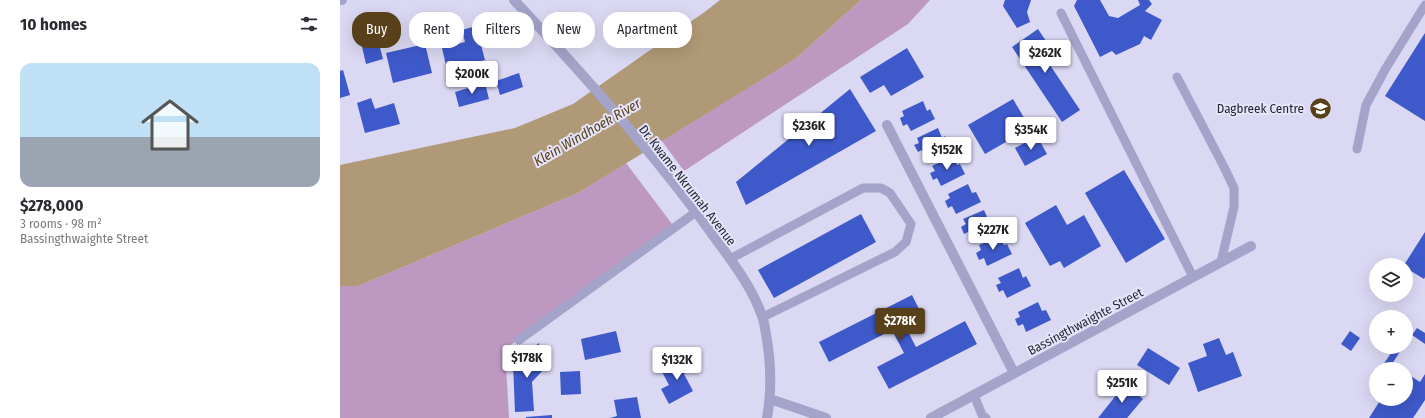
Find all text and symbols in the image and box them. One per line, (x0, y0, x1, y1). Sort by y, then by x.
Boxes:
chip: Buy (352, 12, 401, 48)
chip: Rent (409, 12, 464, 48)
chip: Filters (472, 12, 534, 48)
chip: New (542, 12, 595, 48)
chip: Apartment (603, 12, 692, 48)
icon: filters (298, 13, 320, 35)
text: 10 homes (20, 14, 87, 35)
pin: $262K (1017, 40, 1073, 74)
text: $262K (1029, 45, 1061, 60)
pin: $200K (444, 61, 500, 95)
text: $200K (455, 66, 489, 81)
icon: home (134, 89, 206, 161)
water label: Klein Windhoek River (531, 94, 645, 170)
school or university icon: Dagbreek Centre (1307, 95, 1333, 121)
place label: Dagbreek Centre (1217, 101, 1304, 116)
pin: $236K (781, 113, 837, 147)
pin: $354K (1003, 117, 1059, 151)
text: $236K (793, 118, 825, 133)
street label: Dr. Kwame Nkrumah Avenue (636, 122, 739, 248)
text: $354K (1014, 122, 1048, 137)
pin: $152K (919, 137, 975, 171)
text: $152K (931, 142, 963, 157)
text: $278,000 (20, 195, 84, 216)
text: 3 rooms · 98 m² (20, 216, 102, 231)
pin: $227K (965, 217, 1021, 251)
text: $227K (977, 222, 1009, 237)
text: Bassingthwaighte Street (20, 231, 148, 246)
map controls (1369, 258, 1413, 406)
button: layers (1369, 258, 1413, 302)
street label: Bassingthwaighte Street (1025, 284, 1146, 358)
pin: $278K (872, 308, 928, 342)
button: + (1369, 310, 1413, 354)
text: $278K (884, 313, 916, 328)
pin: $178K (499, 345, 555, 379)
pin: $132K (649, 347, 705, 381)
text: $178K (511, 350, 543, 365)
text: $132K (661, 352, 693, 367)
button: − (1369, 362, 1413, 406)
pin: $251K (1094, 370, 1150, 404)
text: $251K (1106, 375, 1138, 390)

